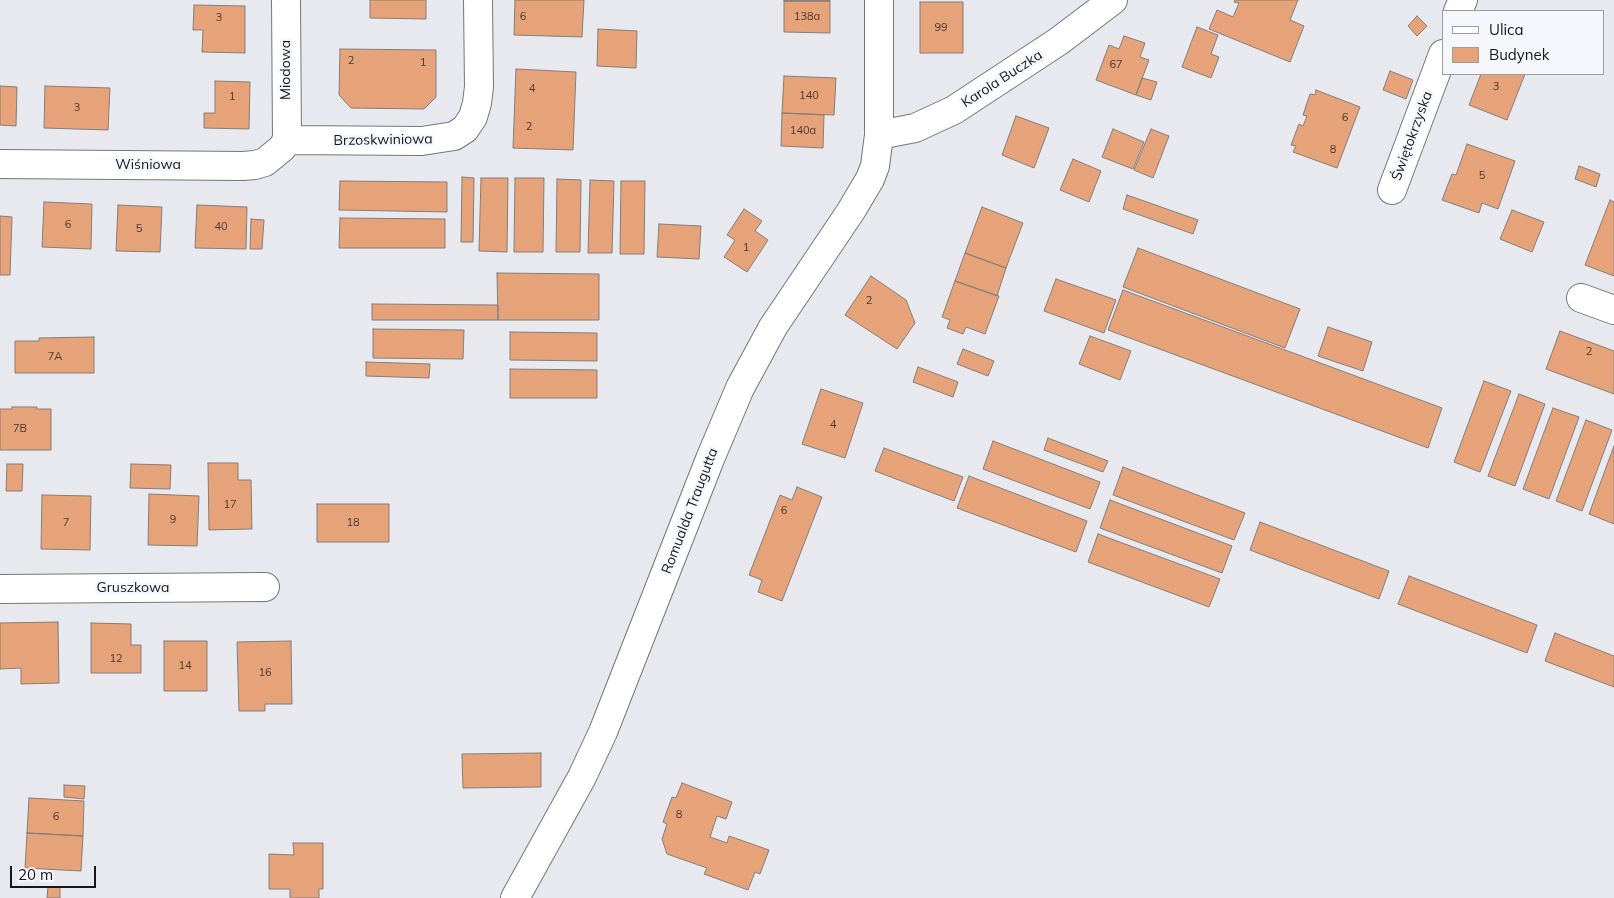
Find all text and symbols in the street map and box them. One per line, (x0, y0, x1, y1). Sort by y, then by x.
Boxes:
house number: 6 (520, 10, 526, 24)
house number: 138a (794, 10, 820, 24)
legend (1442, 10, 1604, 75)
house number: 3 (216, 11, 222, 25)
text: Ulica (1489, 20, 1523, 39)
house number: 99 (934, 21, 948, 35)
street label: Miodowa (278, 40, 294, 100)
text: Budynek (1489, 45, 1550, 64)
street label: Karola Buczka (958, 47, 1046, 111)
house number: 2 (348, 54, 354, 68)
house number: 1 (420, 56, 426, 70)
house number: 67 (1109, 58, 1123, 72)
house number: 3 (1493, 80, 1499, 94)
house number: 4 (529, 82, 535, 96)
house number: 140 (799, 89, 819, 103)
street label: Świętokrzyska (1388, 89, 1436, 183)
house number: 1 (229, 90, 235, 104)
house number: 3 (74, 101, 80, 115)
house number: 6 (1342, 111, 1348, 125)
house number: 2 (526, 120, 532, 134)
house number: 140a (790, 124, 816, 138)
street label: Brzoskwiniowa (333, 131, 433, 149)
house number: 8 (1330, 143, 1336, 157)
street label: Wiśniowa (115, 157, 181, 173)
house number: 5 (1479, 169, 1485, 183)
house number: 6 (65, 218, 71, 232)
house number: 40 (214, 220, 228, 234)
house number: 5 (136, 222, 142, 236)
house number: 1 (743, 241, 749, 255)
house number: 2 (866, 294, 872, 308)
house number: 2 (1586, 345, 1592, 359)
house number: 7A (48, 350, 62, 364)
house number: 4 (830, 418, 836, 432)
house number: 7B (13, 422, 27, 436)
street label: Romualda Traugutta (658, 446, 722, 576)
house number: 17 (223, 498, 237, 512)
house number: 6 (781, 504, 787, 518)
house number: 9 (170, 513, 176, 527)
house number: 7 (63, 516, 69, 530)
house number: 18 (346, 516, 360, 530)
street label: Gruszkowa (97, 580, 169, 596)
house number: 12 (109, 652, 123, 666)
house number: 14 (178, 659, 192, 673)
house number: 16 (258, 666, 272, 680)
house number: 8 (676, 808, 682, 822)
house number: 6 (53, 810, 59, 824)
scale bar (12, 856, 99, 888)
text: 20 m (18, 865, 53, 884)

